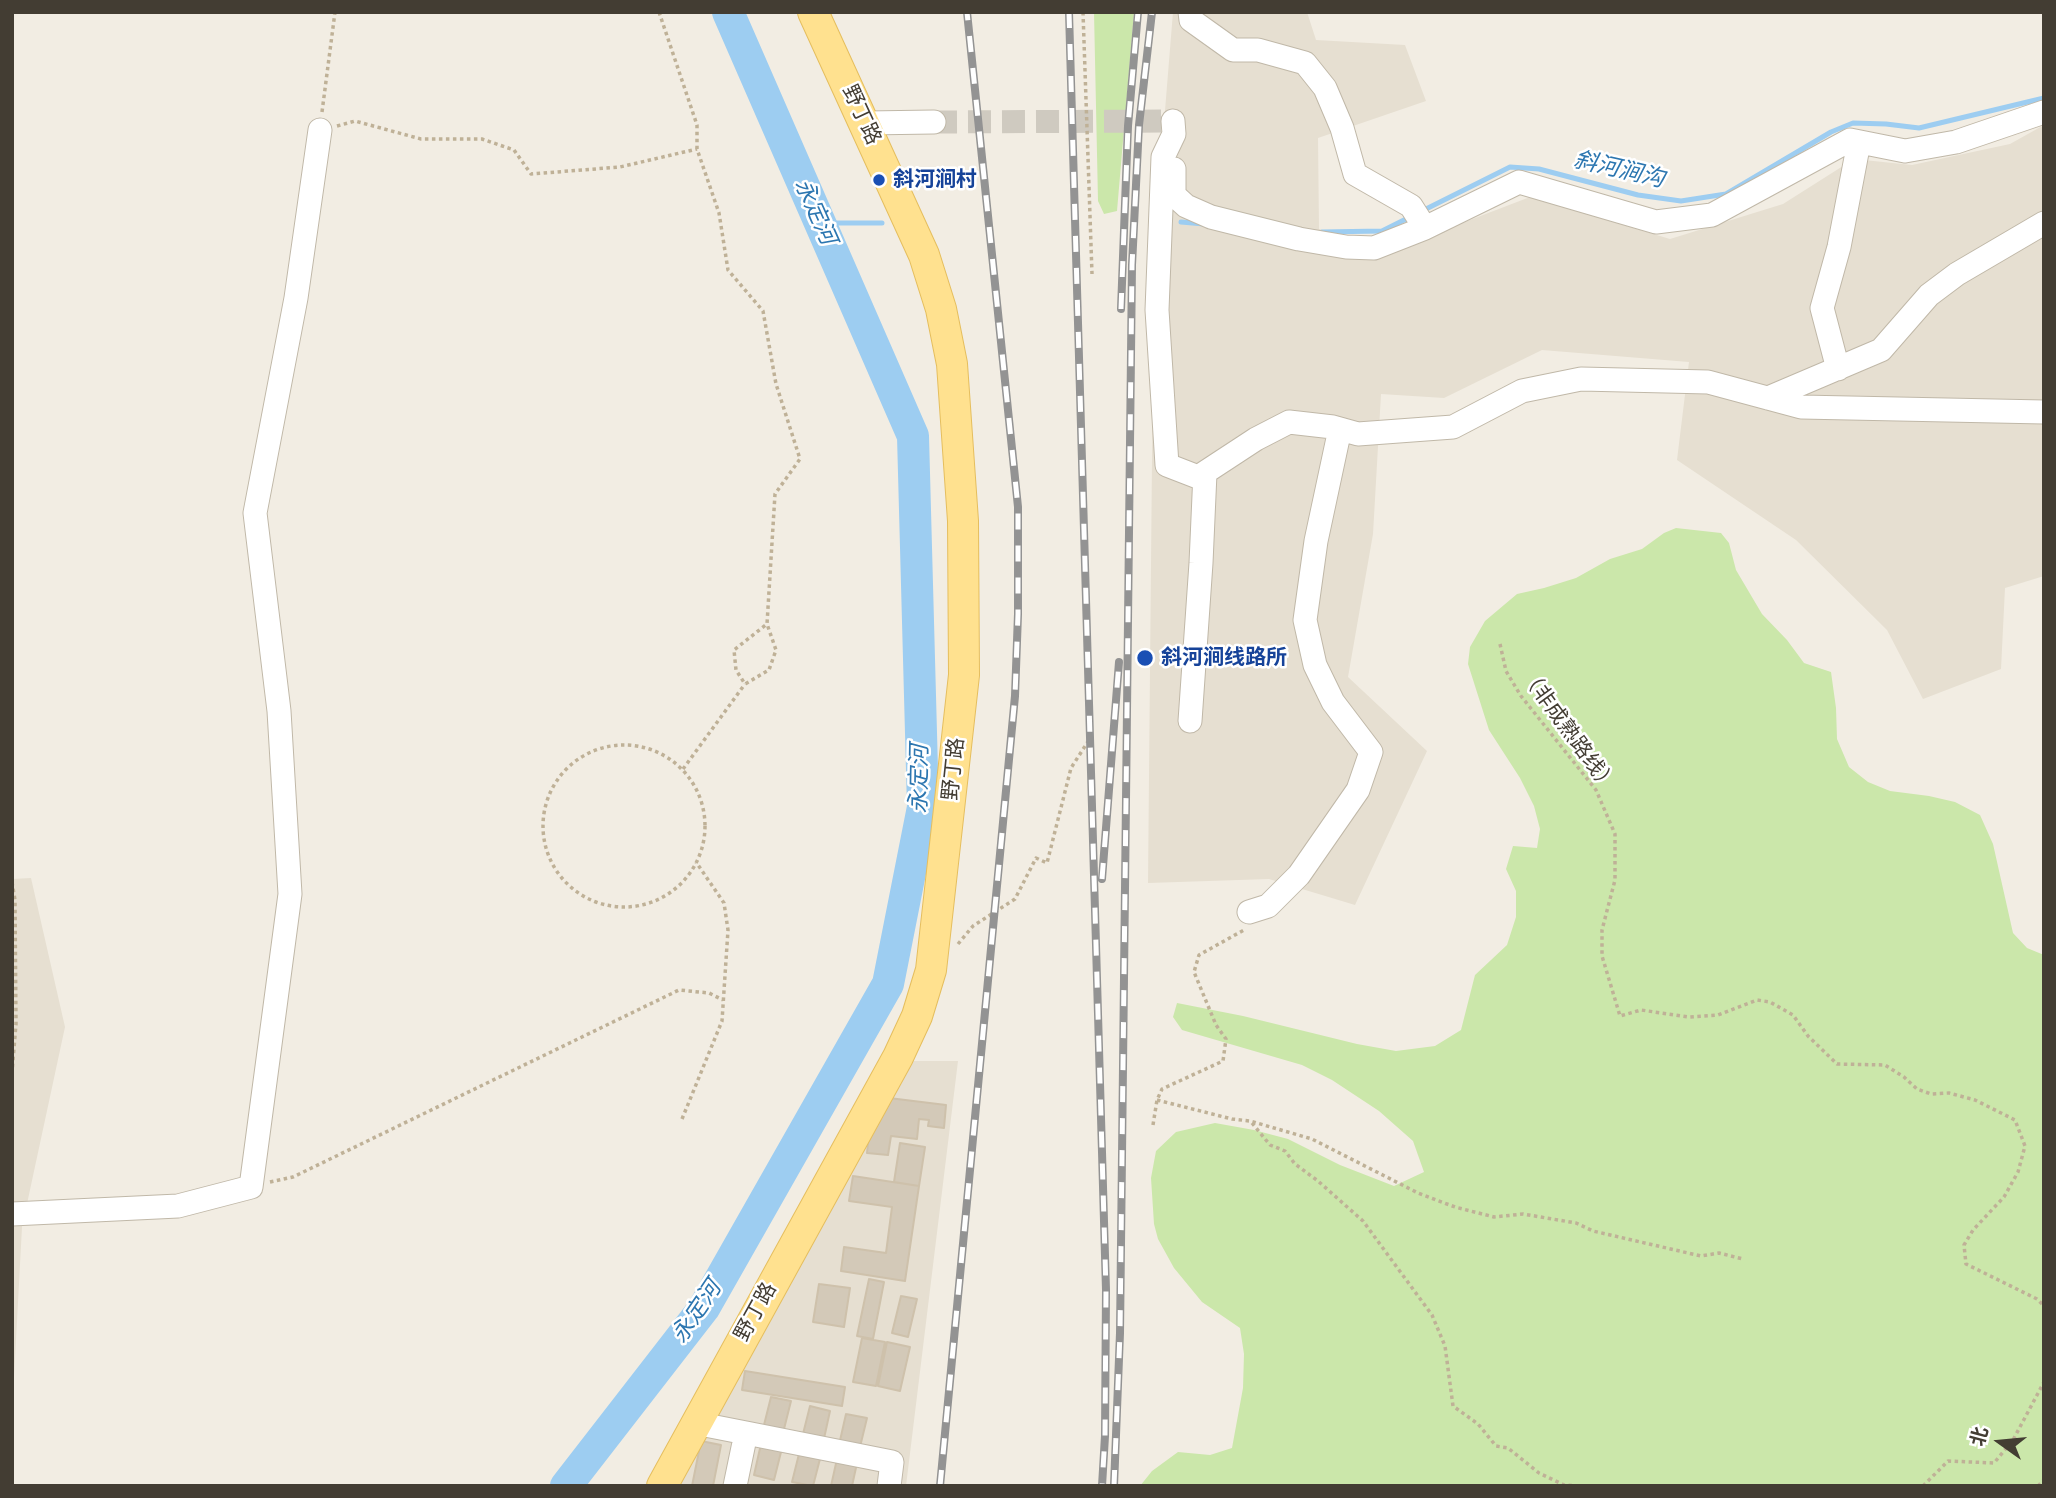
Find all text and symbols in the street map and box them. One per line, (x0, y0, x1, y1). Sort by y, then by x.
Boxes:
street label: 野丁路 (836, 81, 886, 149)
water label: 斜河涧沟 (1571, 146, 1667, 194)
place label: 斜河涧村 (893, 167, 977, 193)
marker: 斜河涧村 (871, 172, 887, 188)
water label: 永定河 (788, 175, 842, 249)
place label: 斜河涧线路所 (1161, 645, 1287, 671)
marker: 斜河涧线路所 (1135, 648, 1155, 668)
street label: （非成熟路线） (1515, 664, 1621, 798)
street label: 野丁路 (938, 736, 970, 802)
water label: 永定河 (906, 744, 934, 814)
water label: 永定河 (666, 1276, 728, 1348)
street label: 野丁路 (730, 1278, 782, 1346)
north arrow (1965, 1407, 2035, 1477)
text: 北 (1966, 1424, 1993, 1449)

